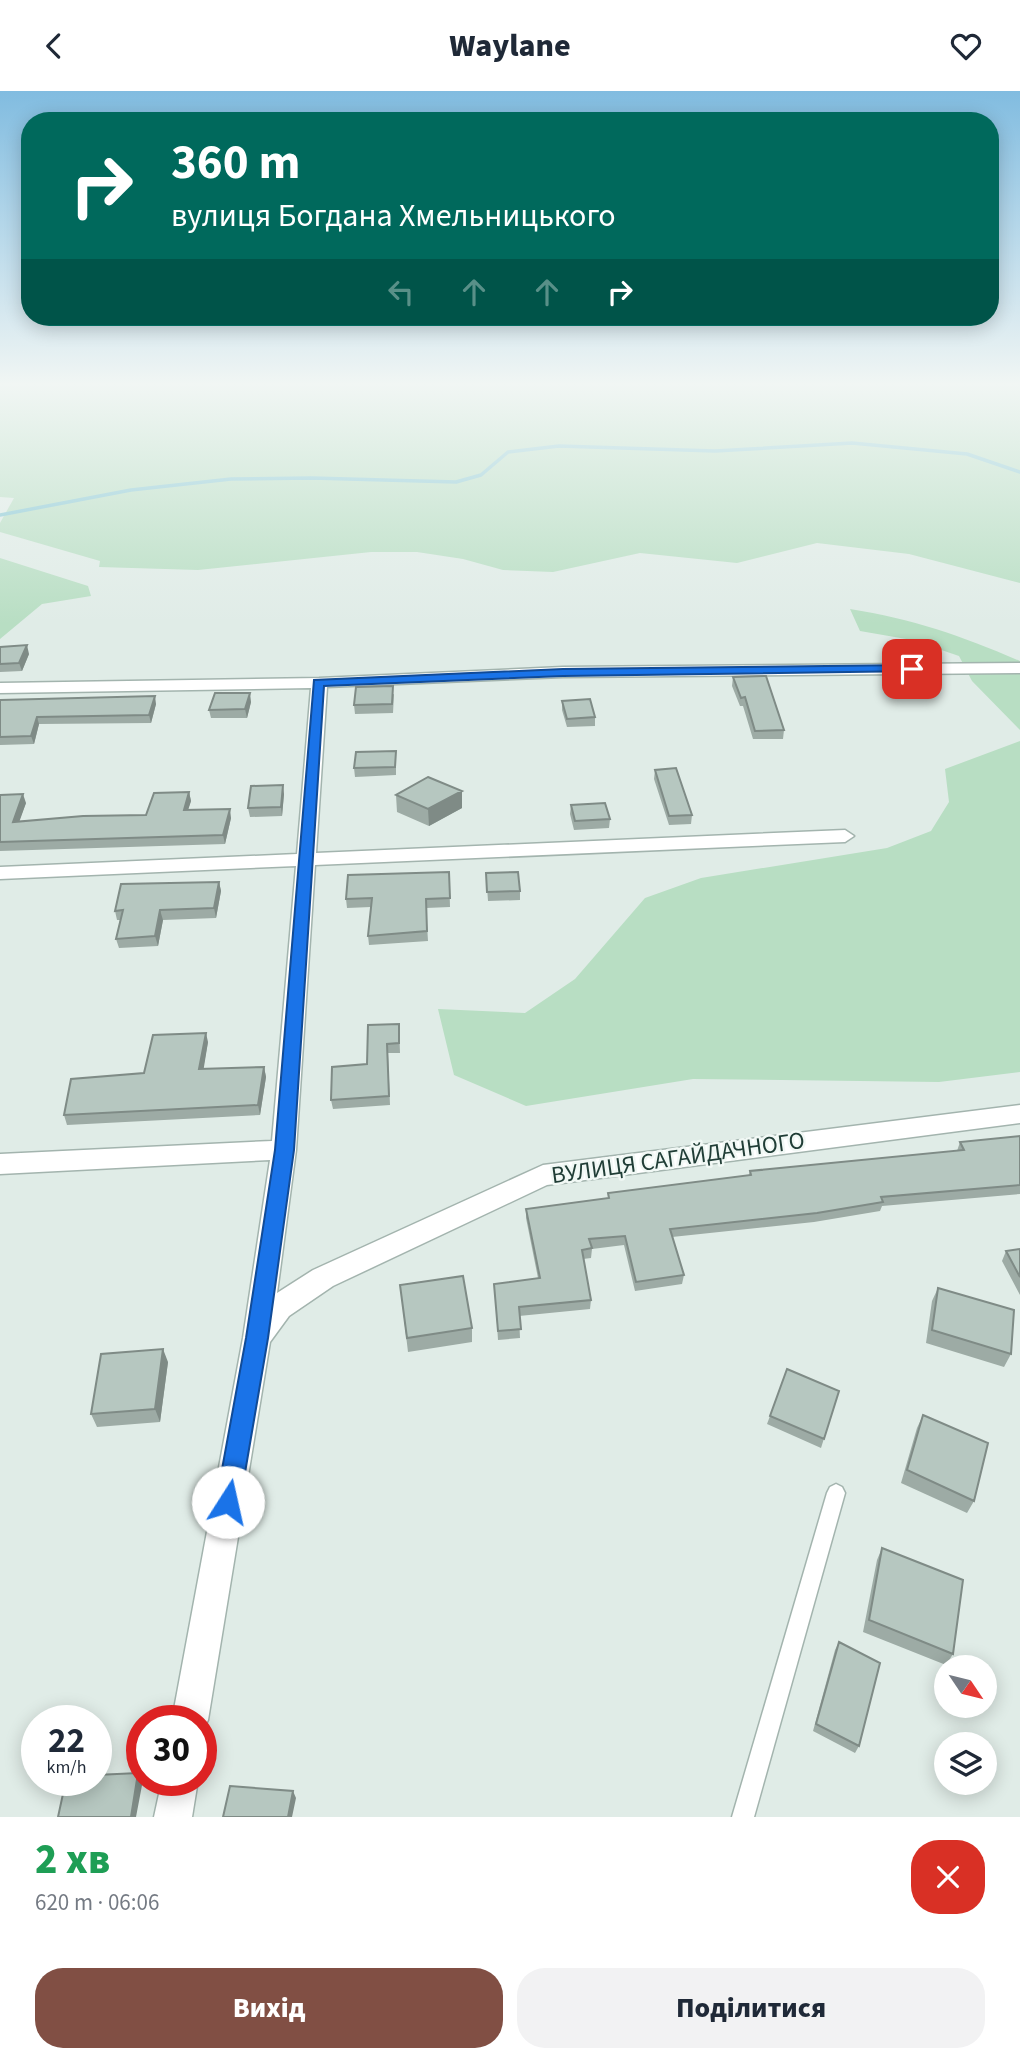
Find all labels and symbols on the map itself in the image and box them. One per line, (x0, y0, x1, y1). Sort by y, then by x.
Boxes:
pin (882, 639, 942, 699)
street label: ВУЛИЦЯ САГАЙДАЧНОГО (549, 1123, 807, 1193)
position arrow (191, 1465, 265, 1539)
north arrow (934, 1655, 998, 1719)
speed limit sign: 30 (126, 1705, 217, 1796)

